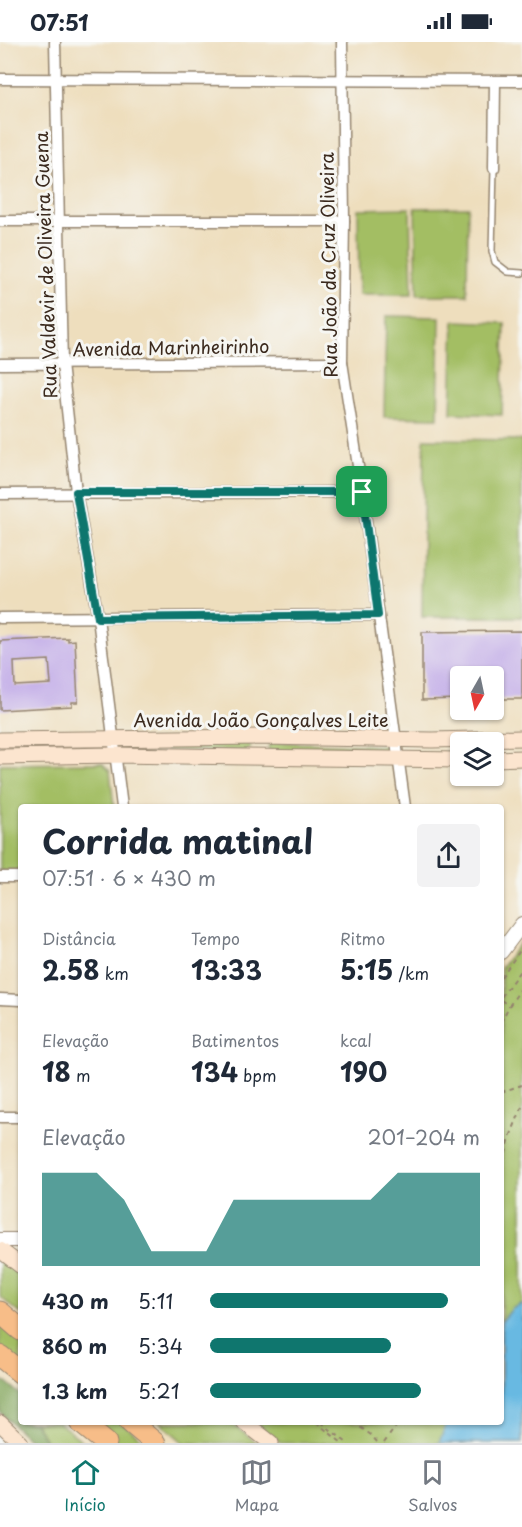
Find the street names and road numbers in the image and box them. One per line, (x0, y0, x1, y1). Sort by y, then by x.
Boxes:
street label: Rua Valdevir de Oliveira Guena (27, 130, 63, 399)
street label: Rua João da Cruz Oliveira (313, 151, 343, 378)
street label: Avenida Marinheirinho (72, 332, 270, 362)
street label: Avenida João Gonçalves Leite (133, 706, 389, 733)

